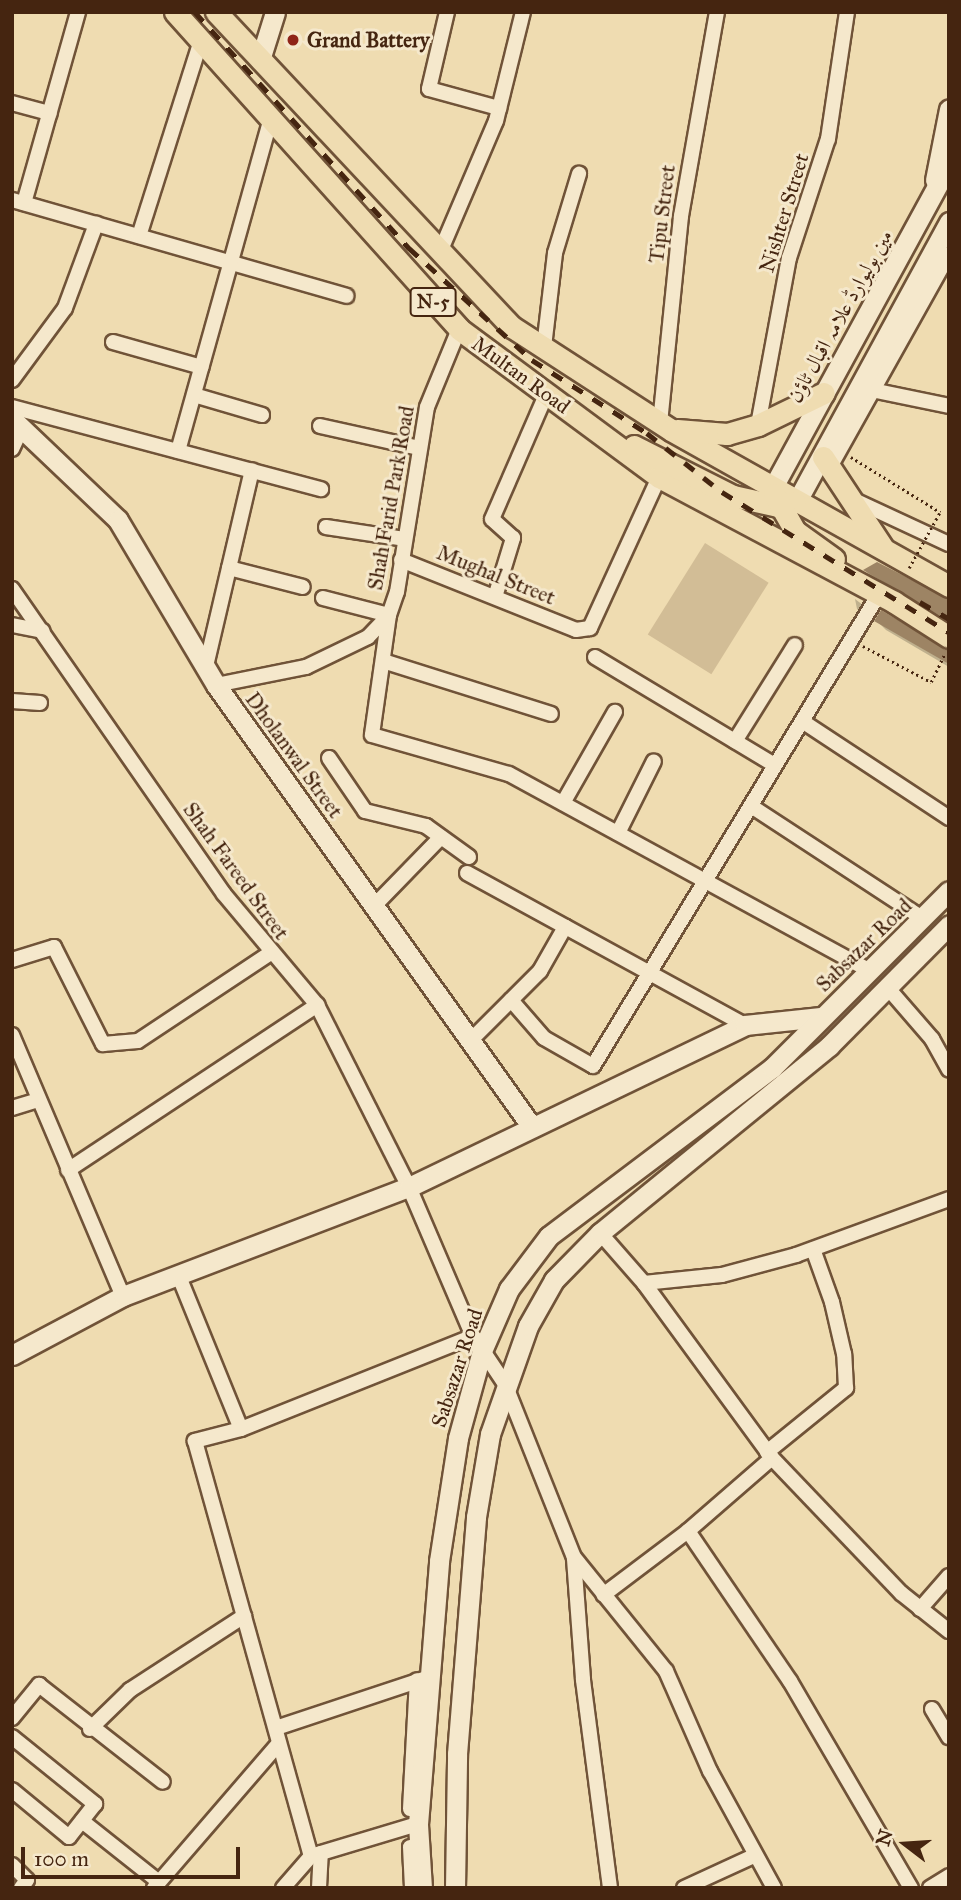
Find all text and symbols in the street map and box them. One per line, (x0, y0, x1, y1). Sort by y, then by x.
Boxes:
place label: Grand Battery (307, 27, 430, 53)
marker: Grand Battery (285, 32, 301, 48)
street label: Nishter Street (754, 150, 814, 276)
street label: Tipu Street (643, 164, 681, 264)
street label: مین بولیوارڈ علامہ اقبال ٹاؤن (782, 225, 898, 407)
road number: N-5 (408, 286, 458, 318)
street label: Multan Road (467, 331, 575, 419)
street label: Shah Farid Park Road (362, 404, 420, 592)
street label: Mughal Street (433, 540, 559, 610)
street label: Dholanwal Street (240, 687, 348, 823)
street label: Shah Fareed Street (178, 798, 294, 944)
street label: Sabsazar Road (811, 893, 917, 997)
street label: Sabsazar Road (426, 1305, 488, 1431)
north arrow (870, 1809, 940, 1879)
text: N (871, 1827, 898, 1849)
scale bar (24, 1834, 243, 1878)
text: 100 m (34, 1846, 89, 1872)

